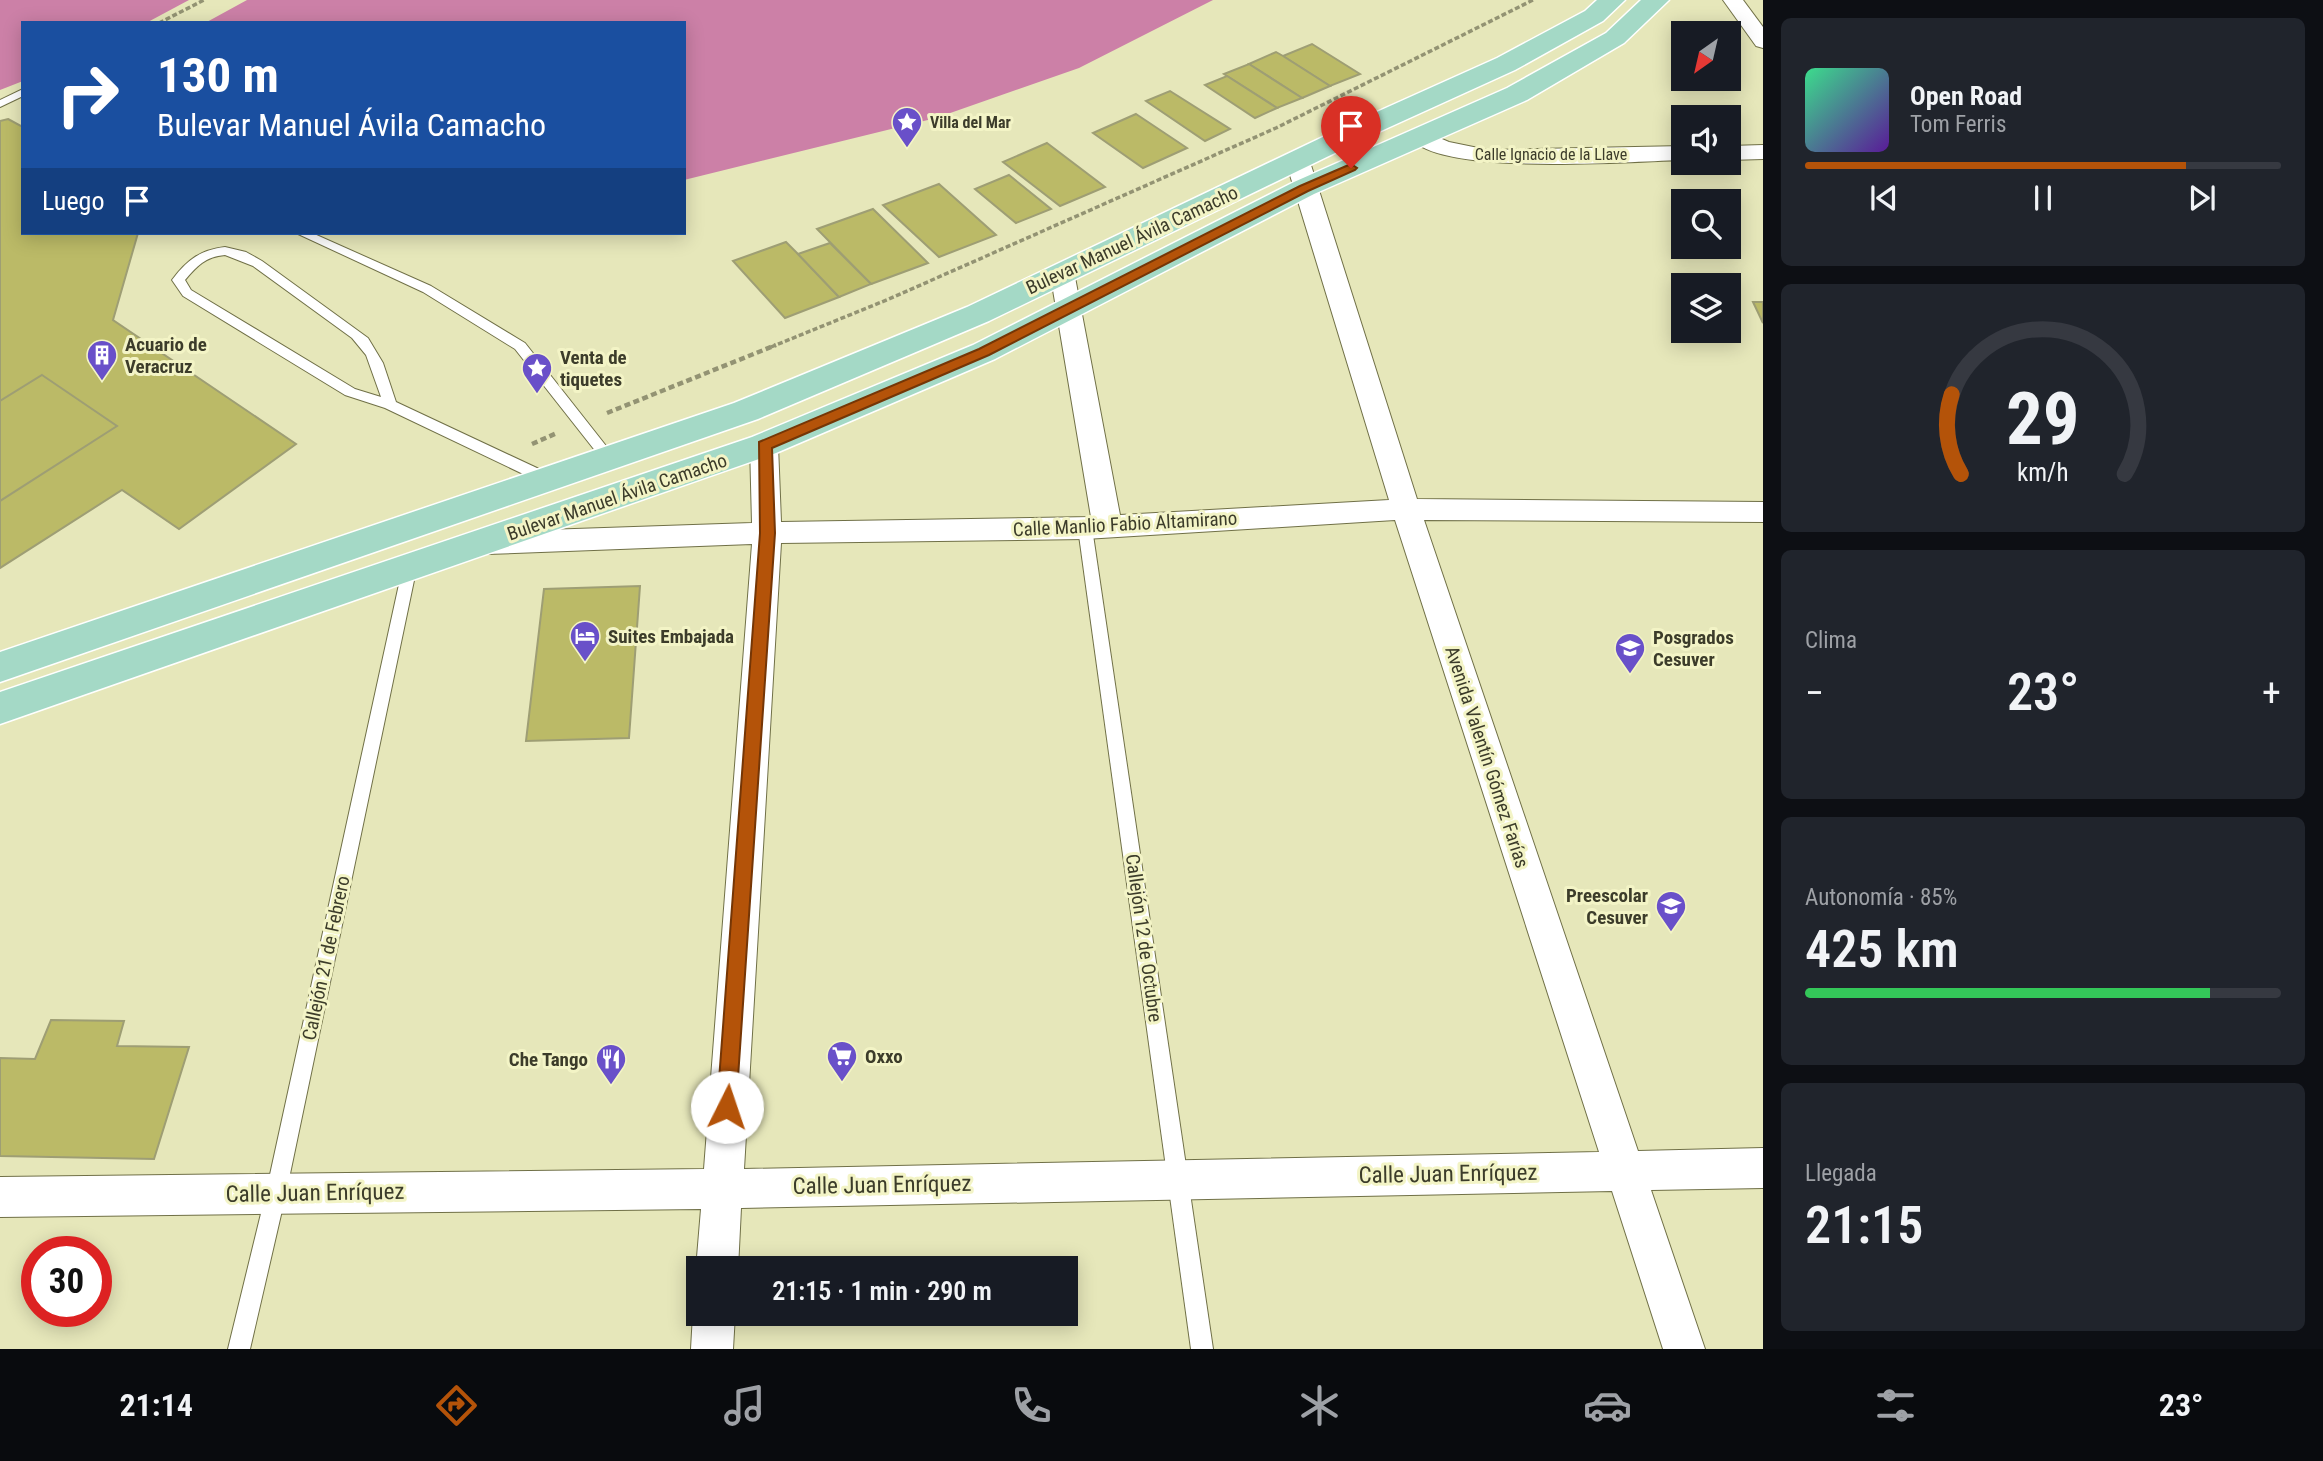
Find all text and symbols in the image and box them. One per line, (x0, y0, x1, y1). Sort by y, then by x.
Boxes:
north arrow (1671, 21, 1741, 91)
map controls (1671, 21, 1741, 343)
text: 130 m (157, 47, 279, 104)
icon: right (42, 49, 133, 140)
text: Open Road (1910, 81, 2022, 111)
pin (1321, 96, 1381, 168)
place icon: Villa del Mar (890, 105, 924, 149)
button: sound (1671, 105, 1741, 175)
text: Bulevar Manuel Ávila Camacho (157, 106, 546, 144)
icon: arrive (1332, 107, 1370, 145)
text: Tom Ferris (1910, 111, 2006, 138)
place label: Villa del Mar (930, 113, 1011, 132)
street label: Calle Ignacio de la Llave (1475, 145, 1627, 164)
icon: previous (1865, 179, 1903, 217)
icon: pause (2024, 179, 2062, 217)
icon: next (2183, 179, 2221, 217)
street label: Bulevar Manuel Ávila Camacho (1022, 181, 1242, 299)
icon: arrive (118, 182, 156, 220)
text: Luego (42, 186, 104, 216)
button: search (1671, 189, 1741, 259)
button: layers (1671, 273, 1741, 343)
place label: Acuario de Veracruz (125, 333, 207, 378)
building icon: Acuario de Veracruz (85, 338, 119, 382)
place label: Venta de tiquetes (560, 346, 627, 391)
place icon: Venta de tiquetes (520, 351, 554, 395)
text: 29 (2006, 377, 2080, 463)
street label: Bulevar Manuel Ávila Camacho (504, 449, 730, 545)
text: km/h (2017, 458, 2069, 487)
street label: Calle Manlio Fabio Altamirano (1012, 507, 1238, 541)
hotel icon: Suites Embajada (568, 619, 602, 663)
place label: Suites Embajada (608, 625, 734, 648)
place label: Posgrados Cesuver (1653, 626, 1734, 671)
text: Clima (1805, 627, 1857, 654)
school or university icon: Posgrados Cesuver (1613, 631, 1647, 675)
street label: Avenida Valentín Gómez Farías (1440, 643, 1534, 871)
text: 23° (2007, 662, 2079, 723)
text: − (1805, 671, 1824, 715)
text: + (2262, 671, 2281, 715)
street label: Callejón 12 de Octubre (1121, 852, 1167, 1024)
street label: Callejón 21 de Febrero (297, 874, 355, 1042)
place label: Preescolar Cesuver (1566, 884, 1648, 929)
text: Autonomía · 85% (1805, 884, 1957, 911)
school or university icon: Preescolar Cesuver (1654, 889, 1688, 933)
text: 425 km (1805, 919, 1959, 980)
supermarket icon: Oxxo (825, 1039, 859, 1083)
restaurant icon: Che Tango (594, 1042, 628, 1086)
place label: Oxxo (865, 1045, 903, 1068)
place label: Che Tango (509, 1048, 588, 1071)
position arrow (690, 1070, 764, 1144)
street label: Calle Juan Enríquez (1358, 1159, 1538, 1189)
text: Llegada (1805, 1160, 1877, 1187)
street label: Calle Juan Enríquez (792, 1170, 972, 1200)
street label: Calle Juan Enríquez (225, 1178, 405, 1208)
text: 21:15 (1805, 1195, 1923, 1256)
speed limit sign: 30 (21, 1236, 112, 1327)
text: 21:15 · 1 min · 290 m (772, 1276, 992, 1306)
icon: directions (432, 1381, 481, 1430)
icon: music (720, 1381, 769, 1430)
icon: phone (1007, 1381, 1056, 1430)
icon: climate (1295, 1381, 1344, 1430)
icon: car (1583, 1381, 1632, 1430)
icon: filters (1871, 1381, 1920, 1430)
text: 21:14 (119, 1386, 193, 1424)
text: 23° (2159, 1386, 2204, 1424)

